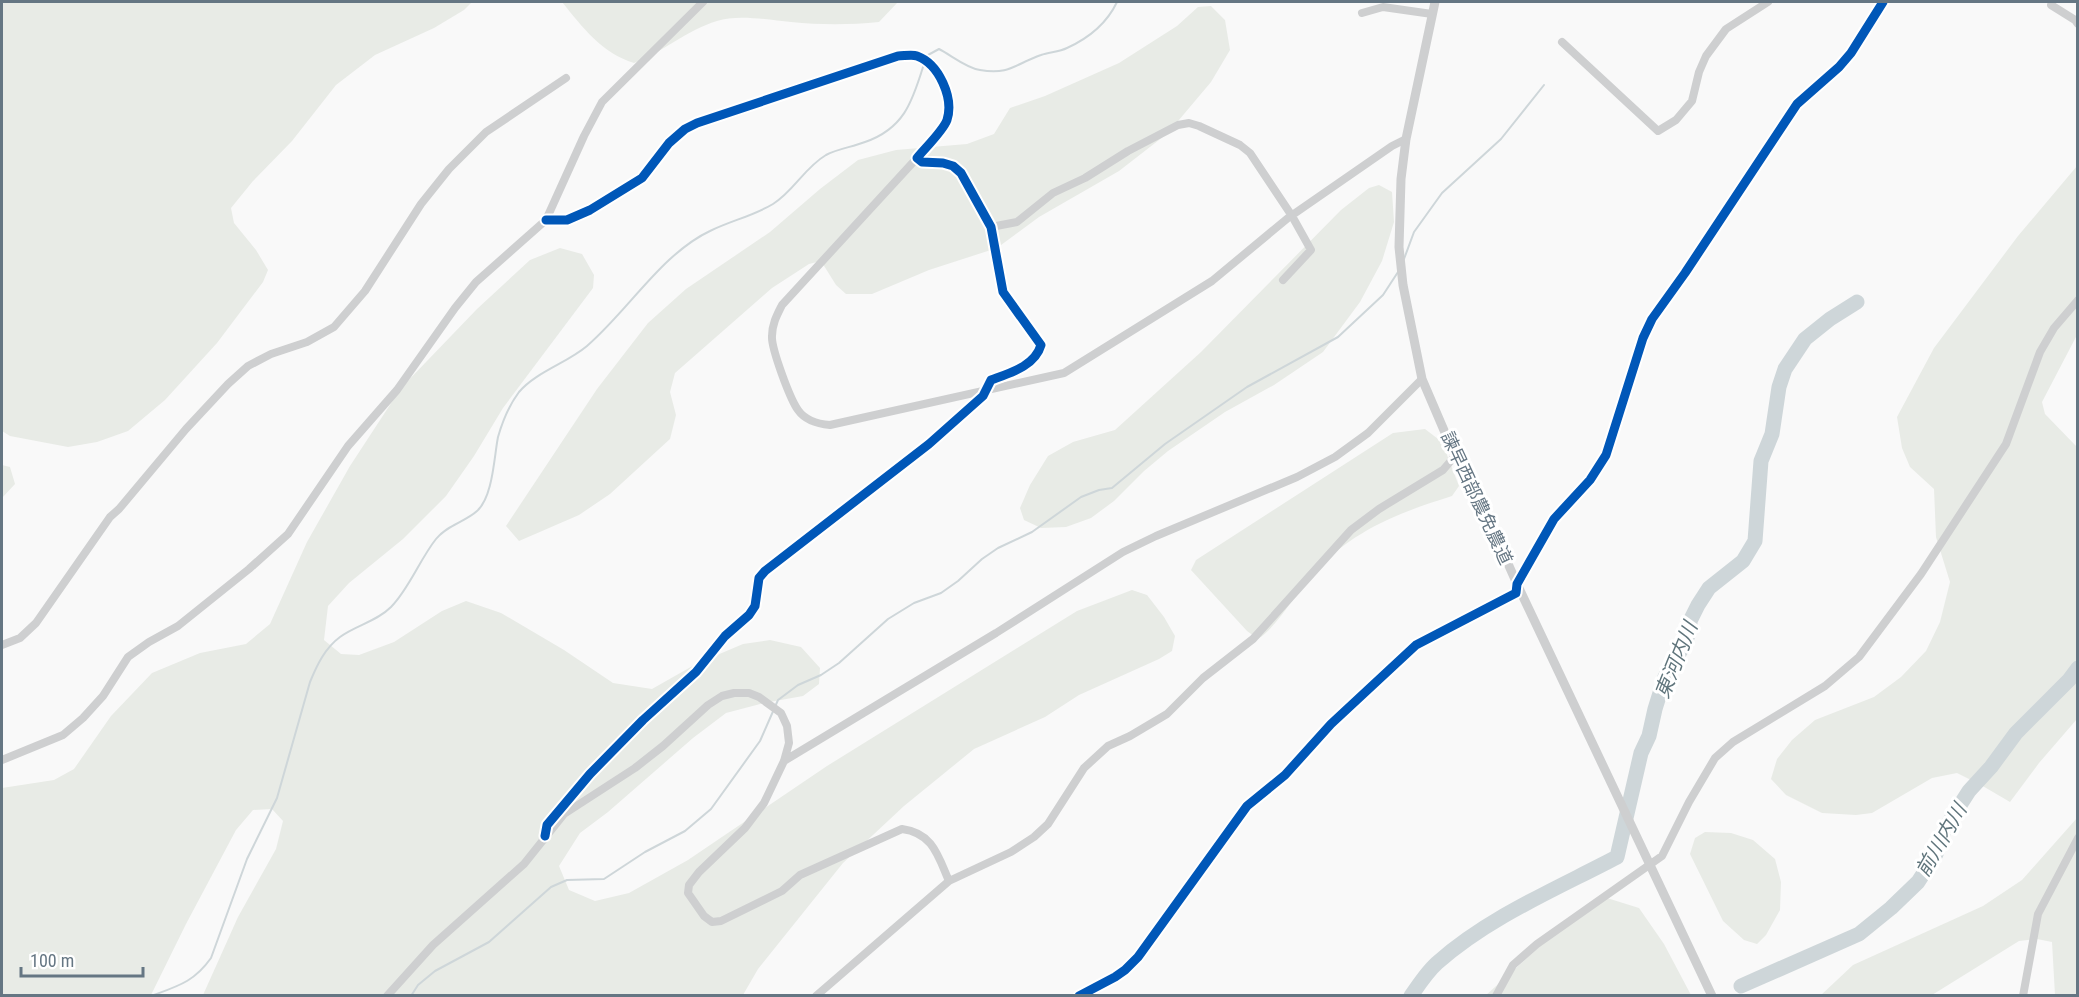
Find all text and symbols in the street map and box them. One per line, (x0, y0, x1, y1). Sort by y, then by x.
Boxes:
street label: 諫早西部農免農道 (1437, 428, 1517, 568)
water label: 東河内川 (1650, 617, 1703, 702)
water label: 前川内川 (1911, 798, 1972, 881)
scale bar (21, 940, 142, 978)
text: 100 m (30, 950, 74, 971)

